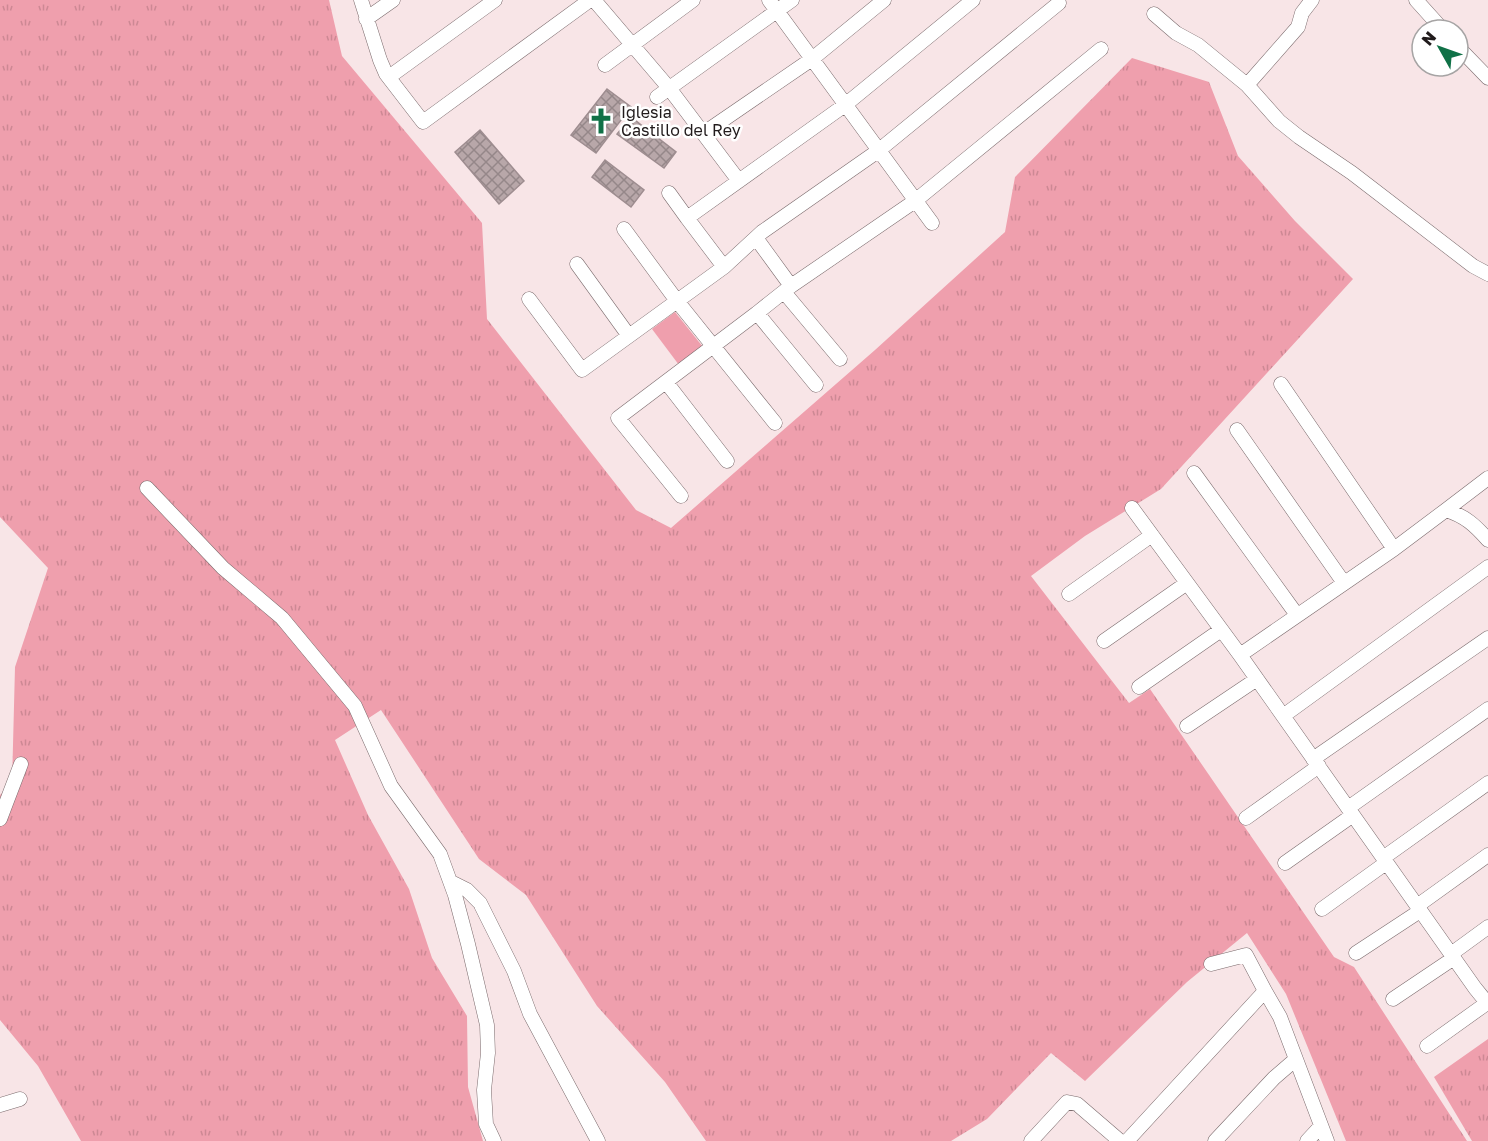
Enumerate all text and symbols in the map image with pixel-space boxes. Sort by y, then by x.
north arrow [1410,18,1470,78]
text: N [1417,27,1440,49]
place label: Iglesia Castillo del Rey [621,102,741,140]
church icon: Iglesia Castillo del Rey [586,106,616,136]

